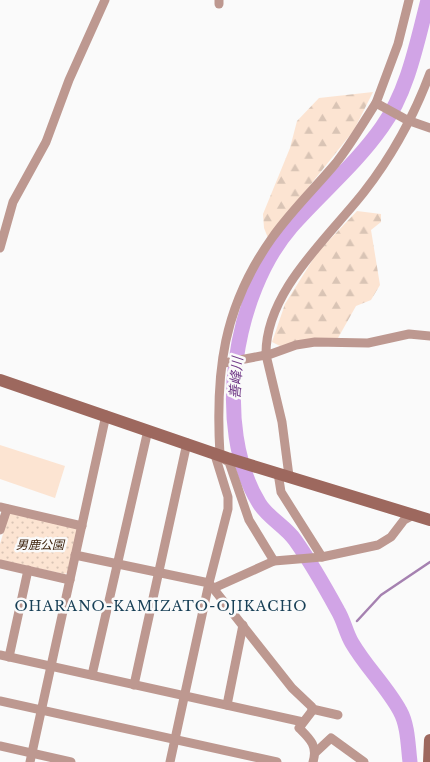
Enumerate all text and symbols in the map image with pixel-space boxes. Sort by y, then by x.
water label: 善峰川 [226,354,247,400]
park label: 男鹿公園 [16,537,66,552]
district label: OHARANO-KAMIZATO-OJIKACHO [15,597,307,615]

